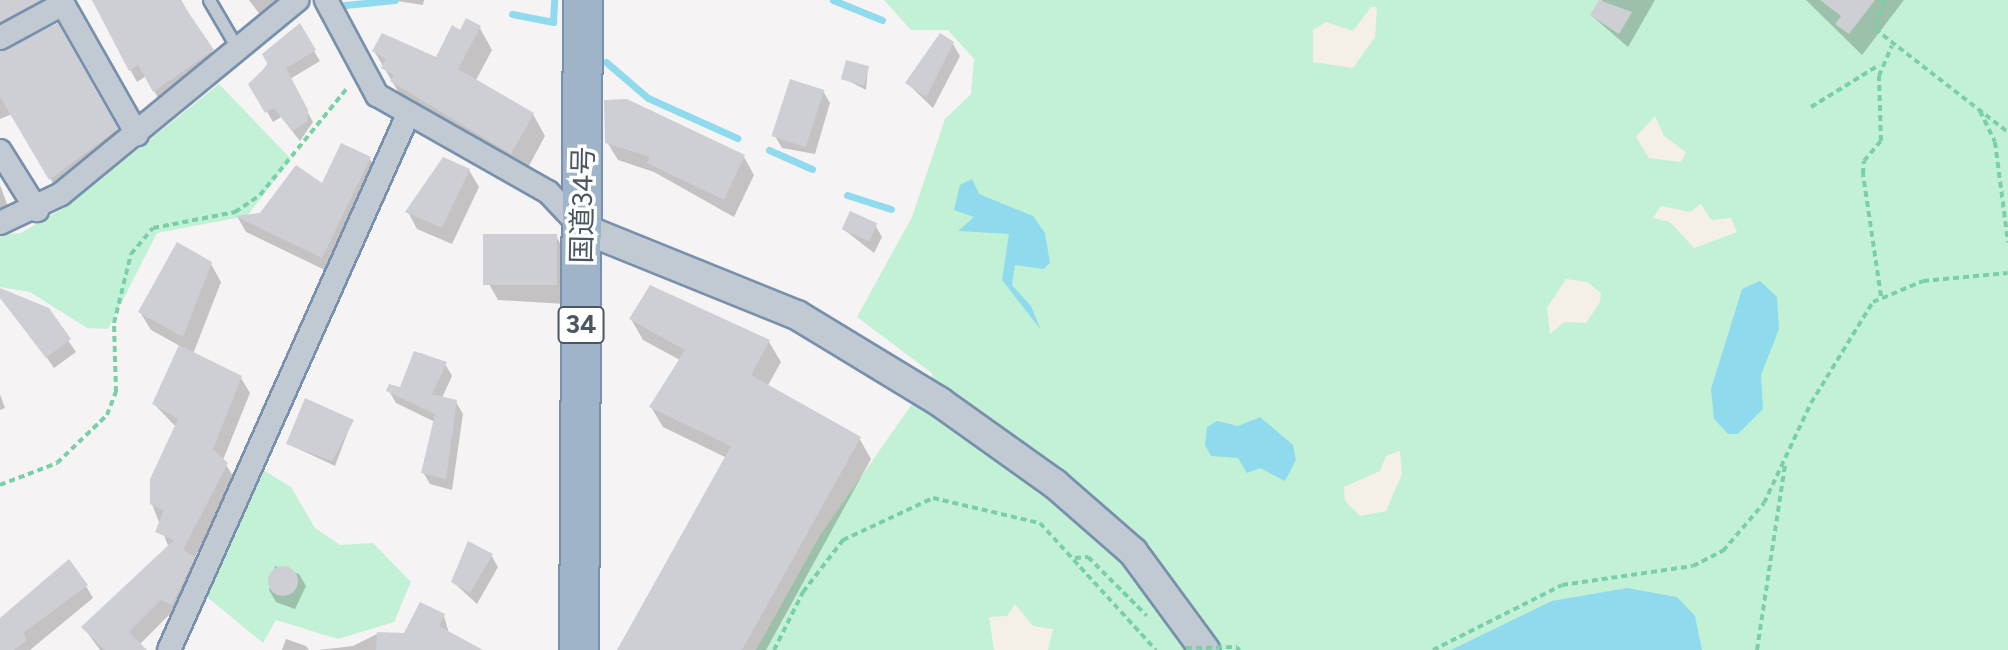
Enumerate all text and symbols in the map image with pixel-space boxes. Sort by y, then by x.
street label: 国道34号 [564,146,600,264]
road number: 34 [557,303,605,347]

